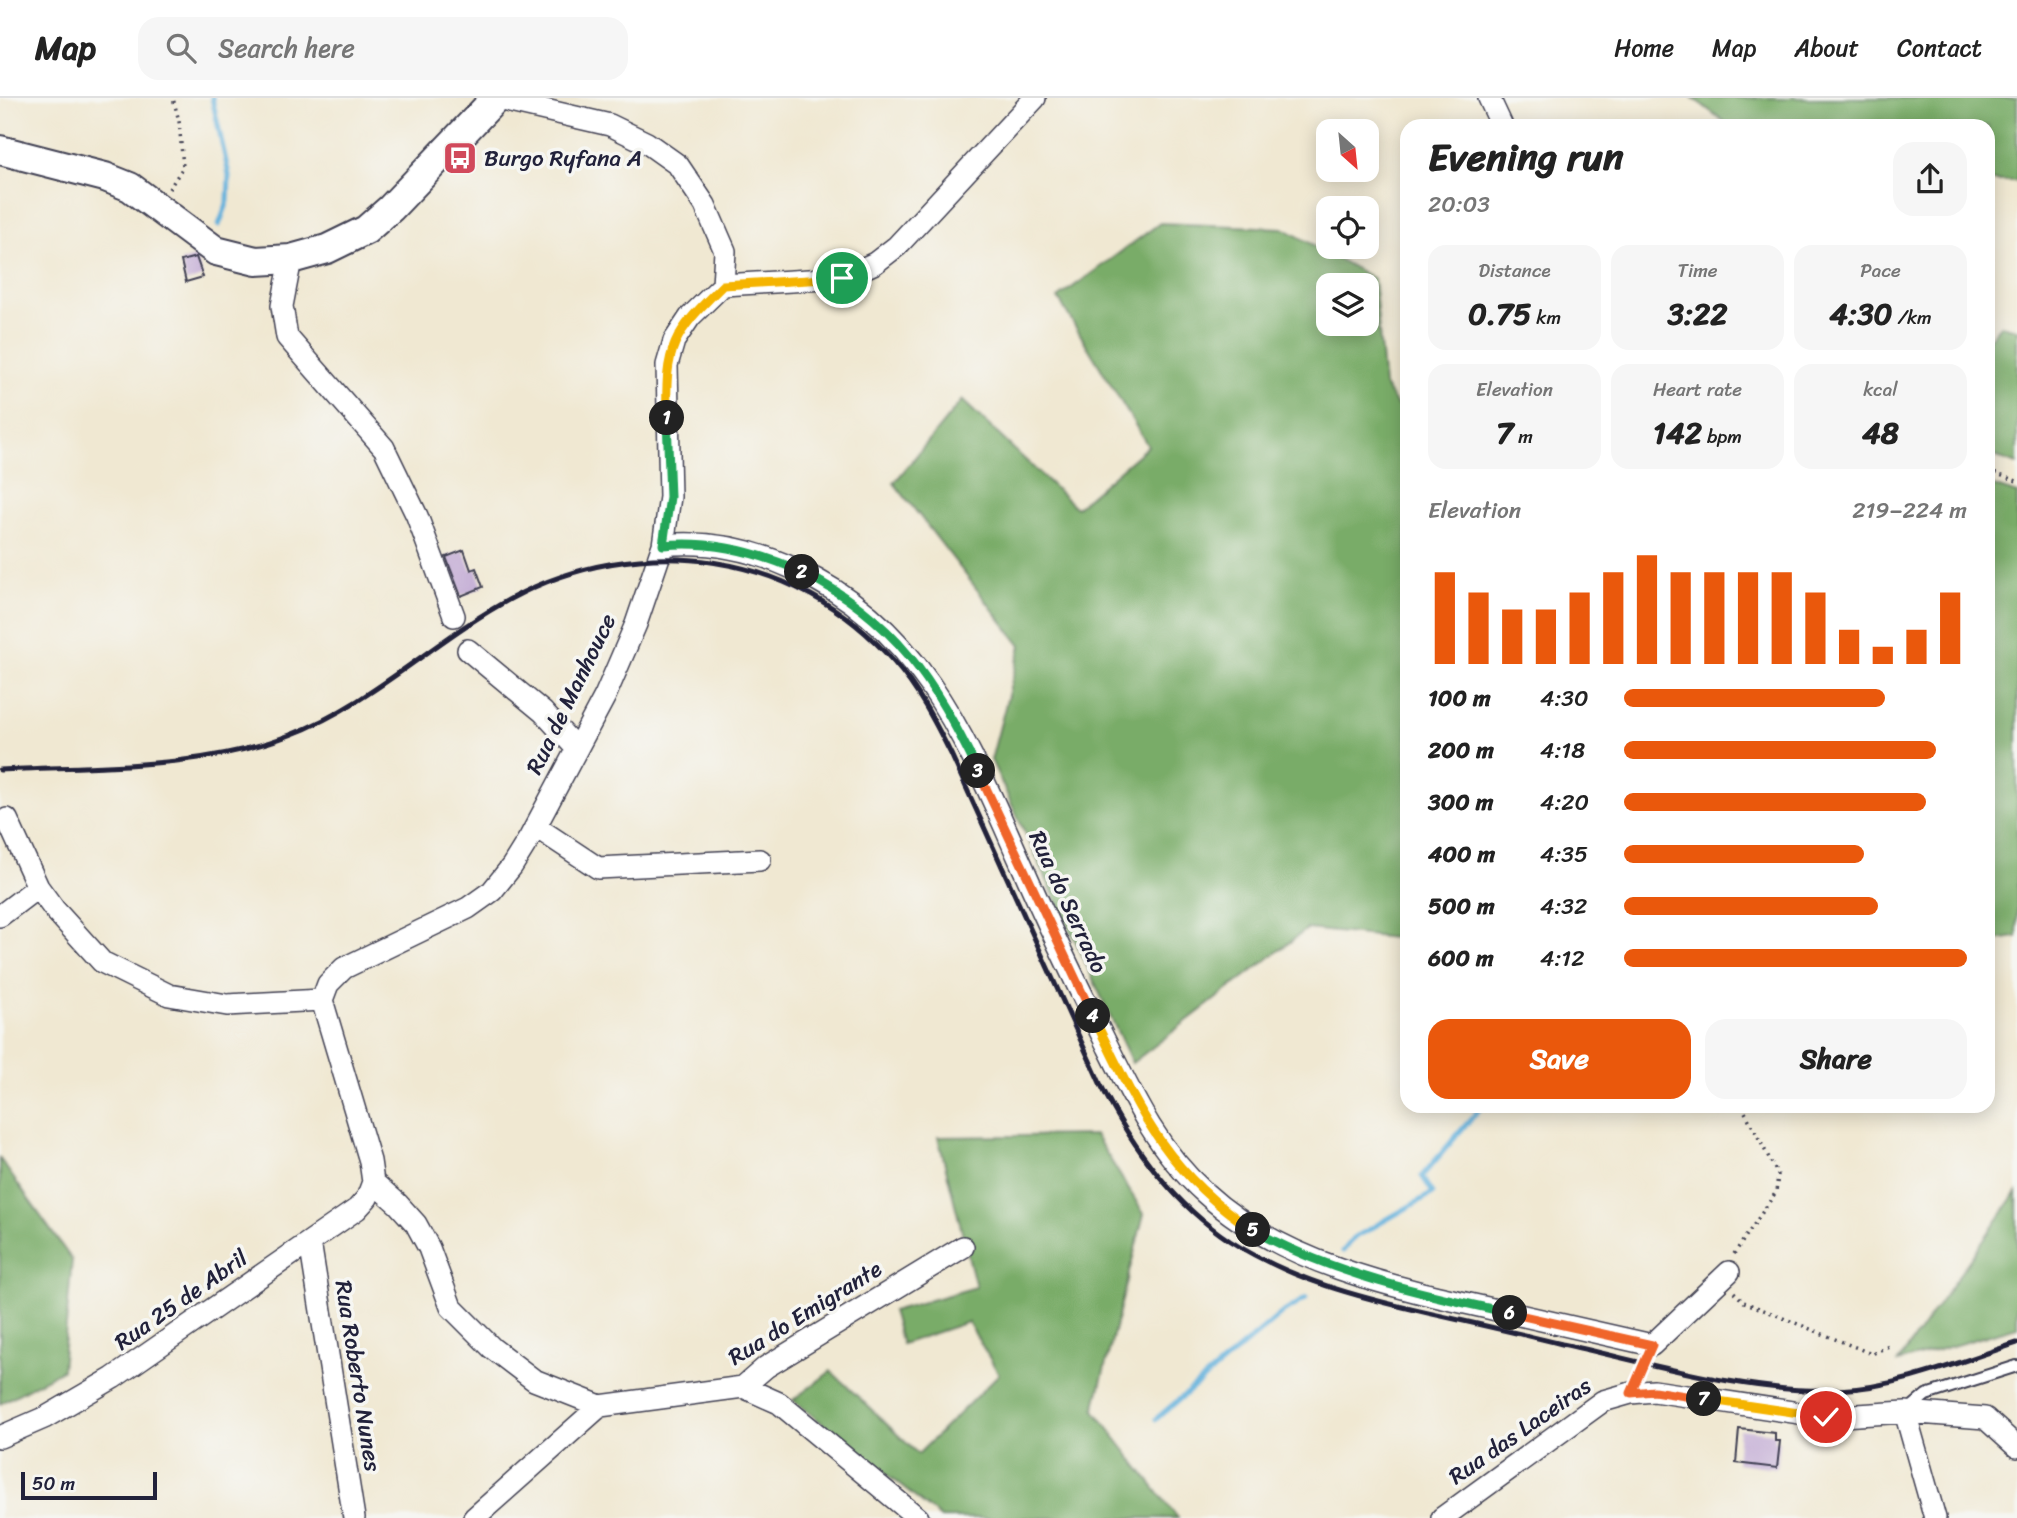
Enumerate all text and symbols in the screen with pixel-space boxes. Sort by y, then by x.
search box [138,17,628,80]
text: Map [35,19,96,77]
text: Search here [218,25,355,71]
text: Home [1614,27,1674,69]
text: Map [1712,27,1756,69]
text: About [1794,27,1859,69]
text: Contact [1897,27,1982,69]
icon: search [162,29,200,67]
north arrow [1316,119,1379,182]
map controls [1316,119,1379,336]
text: Evening run [1428,124,1624,191]
place label: Burgo Ryfana A [484,138,642,179]
bus stop icon: Burgo Ryfana A [441,139,479,177]
button: share [1893,142,1967,216]
text: 20:03 [1428,184,1490,225]
button: locate [1316,196,1379,259]
pin [812,248,872,308]
text: Distance [1478,254,1551,287]
text: Time [1677,254,1718,287]
text: Pace [1860,254,1901,287]
icon: arrive [823,259,861,297]
button: layers [1316,273,1379,336]
text: 0.75 [1468,287,1531,341]
text: 3:22 [1667,287,1728,341]
text: 4:30 [1829,287,1893,341]
text: km [1531,301,1561,334]
text: /km [1893,301,1932,334]
text: Elevation [1476,373,1553,406]
text: Heart rate [1653,373,1742,406]
text: kcal [1863,373,1898,406]
pin: 1 [650,400,684,436]
text: 1 [662,401,671,434]
text: 7 [1496,406,1513,460]
text: 142 [1653,406,1702,460]
text: 48 [1862,406,1899,460]
text: m [1513,420,1533,453]
text: bpm [1702,420,1742,453]
text: Elevation [1428,490,1521,531]
text: 219–224 m [1852,490,1967,531]
pin: 2 [784,554,820,589]
text: 2 [796,555,807,588]
street label: Rua de Manhouce [514,606,628,782]
text: 100 m [1428,678,1491,719]
text: 4:30 [1540,678,1588,719]
text: 200 m [1428,730,1494,771]
text: 4:18 [1540,730,1585,771]
pin: 3 [960,754,996,788]
text: 3 [972,754,983,787]
text: 300 m [1428,782,1493,823]
text: 4:20 [1540,782,1589,823]
street label: Rua do Serrado [1017,824,1119,980]
text: 400 m [1428,834,1495,875]
text: 4:35 [1540,834,1588,875]
text: 500 m [1428,886,1495,927]
text: 4:32 [1540,886,1587,927]
text: 600 m [1428,938,1494,979]
text: 4:12 [1540,938,1584,979]
pin: 4 [1076,998,1110,1034]
text: 4 [1087,999,1098,1032]
button: Save [1428,1019,1691,1099]
button: Share [1705,1019,1967,1099]
pin: 5 [1236,1212,1270,1248]
text: 5 [1247,1213,1258,1246]
street label: Rua 25 de Abril [105,1238,257,1362]
street label: Rua do Emigrante [720,1249,890,1377]
street label: Rua Roberto Nunes [323,1277,393,1475]
pin: 6 [1492,1296,1528,1330]
text: 6 [1504,1296,1515,1329]
street label: Rua das Laceiras [1440,1366,1601,1496]
pin: 7 [1686,1382,1722,1416]
text: 7 [1698,1382,1709,1415]
pin [1796,1387,1856,1447]
icon: check [1807,1398,1845,1436]
text: 50 m [32,1467,75,1500]
scale bar [21,1469,158,1501]

